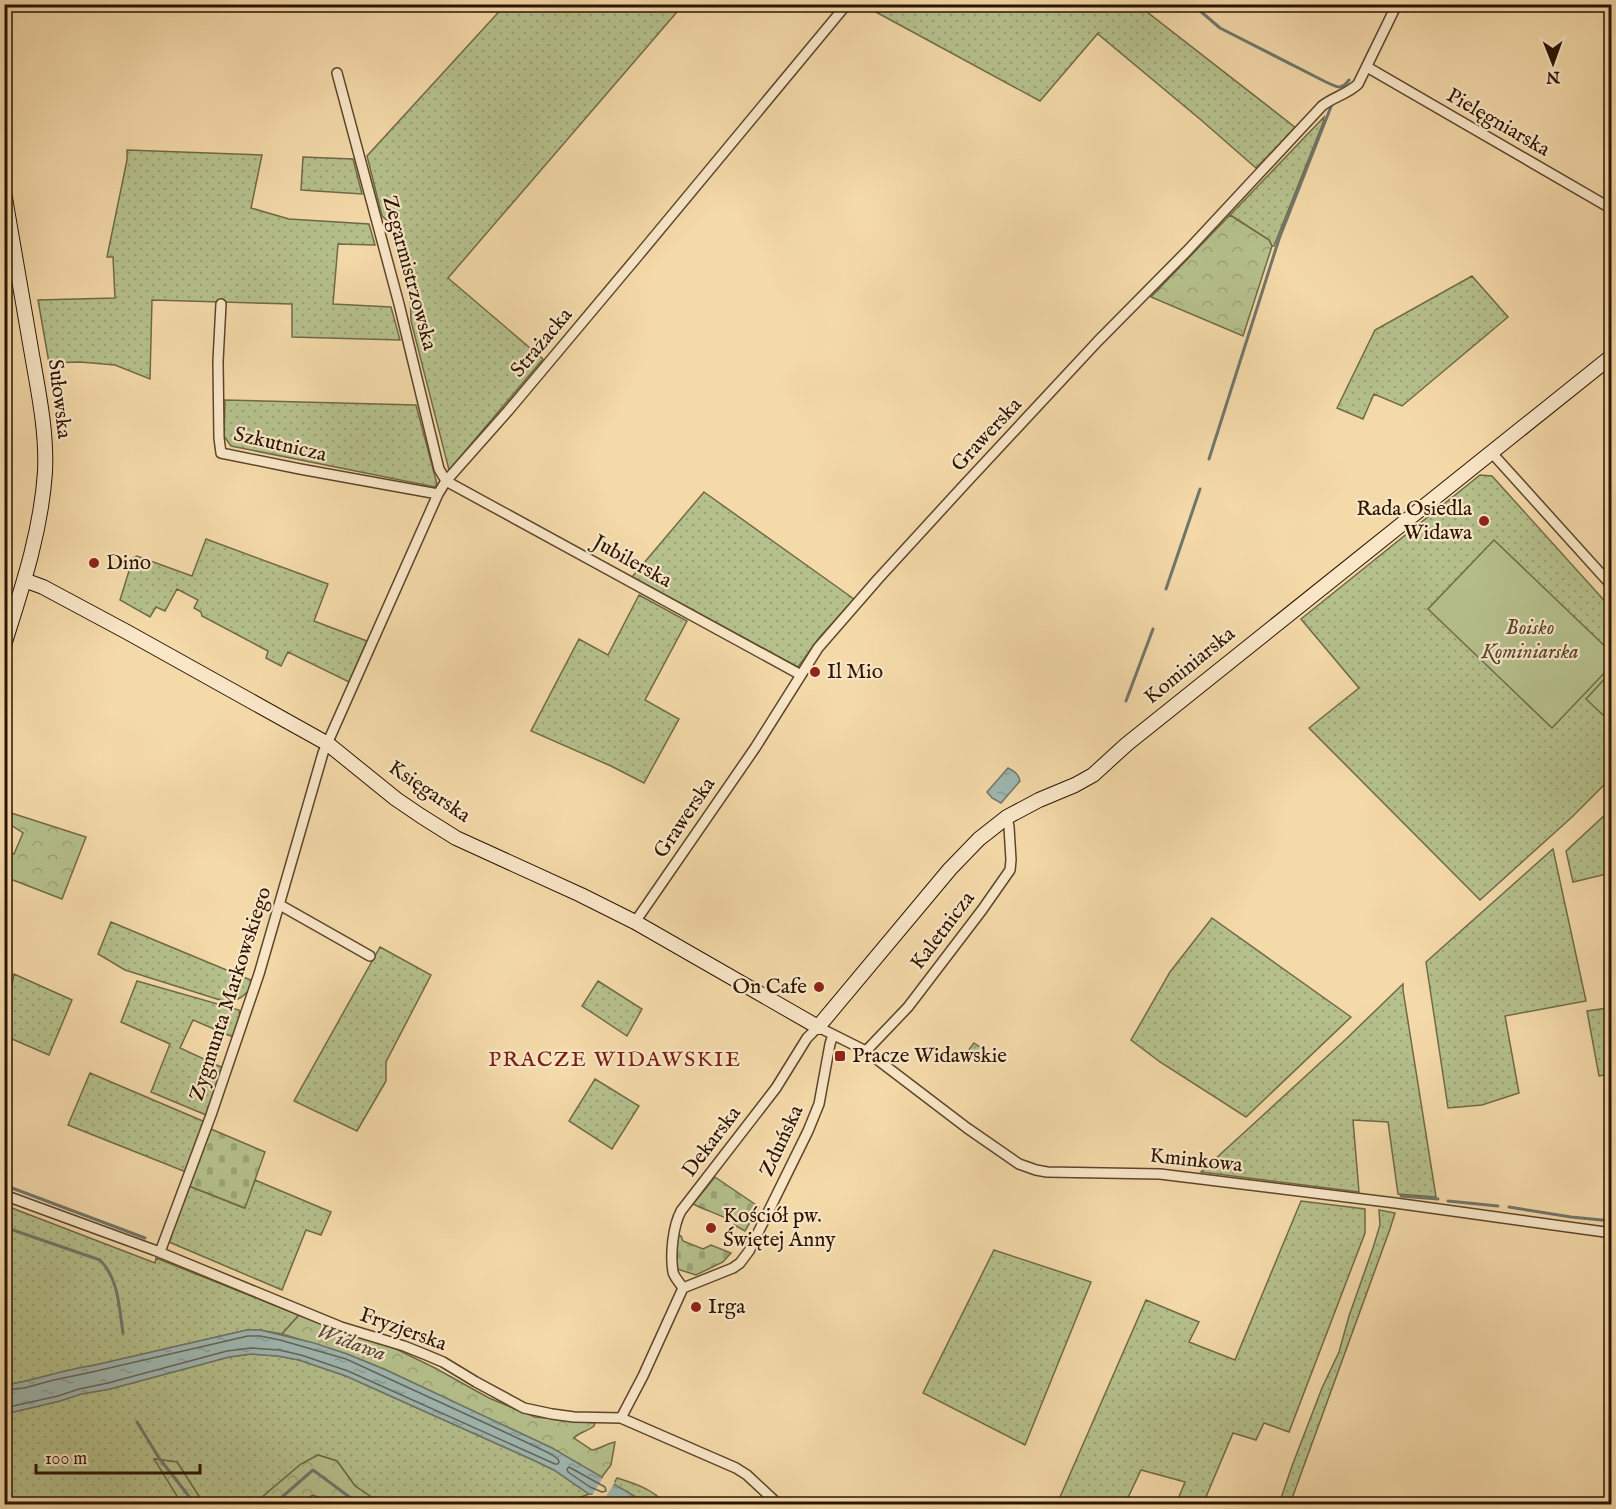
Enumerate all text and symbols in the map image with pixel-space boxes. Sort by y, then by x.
north arrow [1523,33,1583,93]
text: N [1546,66,1561,86]
street label: Pielęgniarska [1441,82,1555,164]
street label: Zegarmistrzowska [375,193,443,354]
street label: Strażacka [505,302,580,383]
street label: Sułowska [41,358,77,441]
street label: Grawerska [946,391,1029,478]
street label: Szkutnicza [231,421,330,469]
place label: Rada Osiedla Widawa [1356,496,1473,547]
marker: Rada Osiedla Widawa [1477,514,1491,528]
street label: Jubilerska [586,528,677,595]
place label: Dino [106,550,151,577]
marker: Dino [87,556,101,570]
park label: Boisko Kominiarska [1480,615,1579,666]
street label: Kominiarska [1139,620,1242,711]
place label: Il Mio [827,659,883,686]
marker: Il Mio [808,665,822,679]
street label: Księgarska [383,755,476,830]
street label: Grawerska [648,772,722,864]
street label: Zygmunta Markowskiego [184,884,278,1104]
street label: Kaletnicza [905,886,982,976]
place label: On Cafe [733,974,807,1001]
marker: On Cafe [812,980,826,994]
place label: Pracze Widawskie [852,1043,1007,1070]
district label: PRACZE WIDAWSKIE [488,1046,742,1074]
marker: Pracze Widawskie [833,1049,847,1063]
street label: Dekarska [676,1100,748,1183]
street label: Zduńska [754,1100,811,1181]
street label: Kminkowa [1148,1143,1245,1179]
place label: Kościół pw. Świętej Anny [723,1203,836,1254]
marker: Kościół pw. Świętej Anny [704,1221,718,1235]
place label: Irga [708,1294,746,1321]
marker: Irga [689,1300,703,1314]
street label: Fryzjerska [356,1302,451,1359]
water label: Widawa [313,1318,390,1368]
scale bar [36,1437,200,1475]
text: 100 m [45,1448,87,1471]

